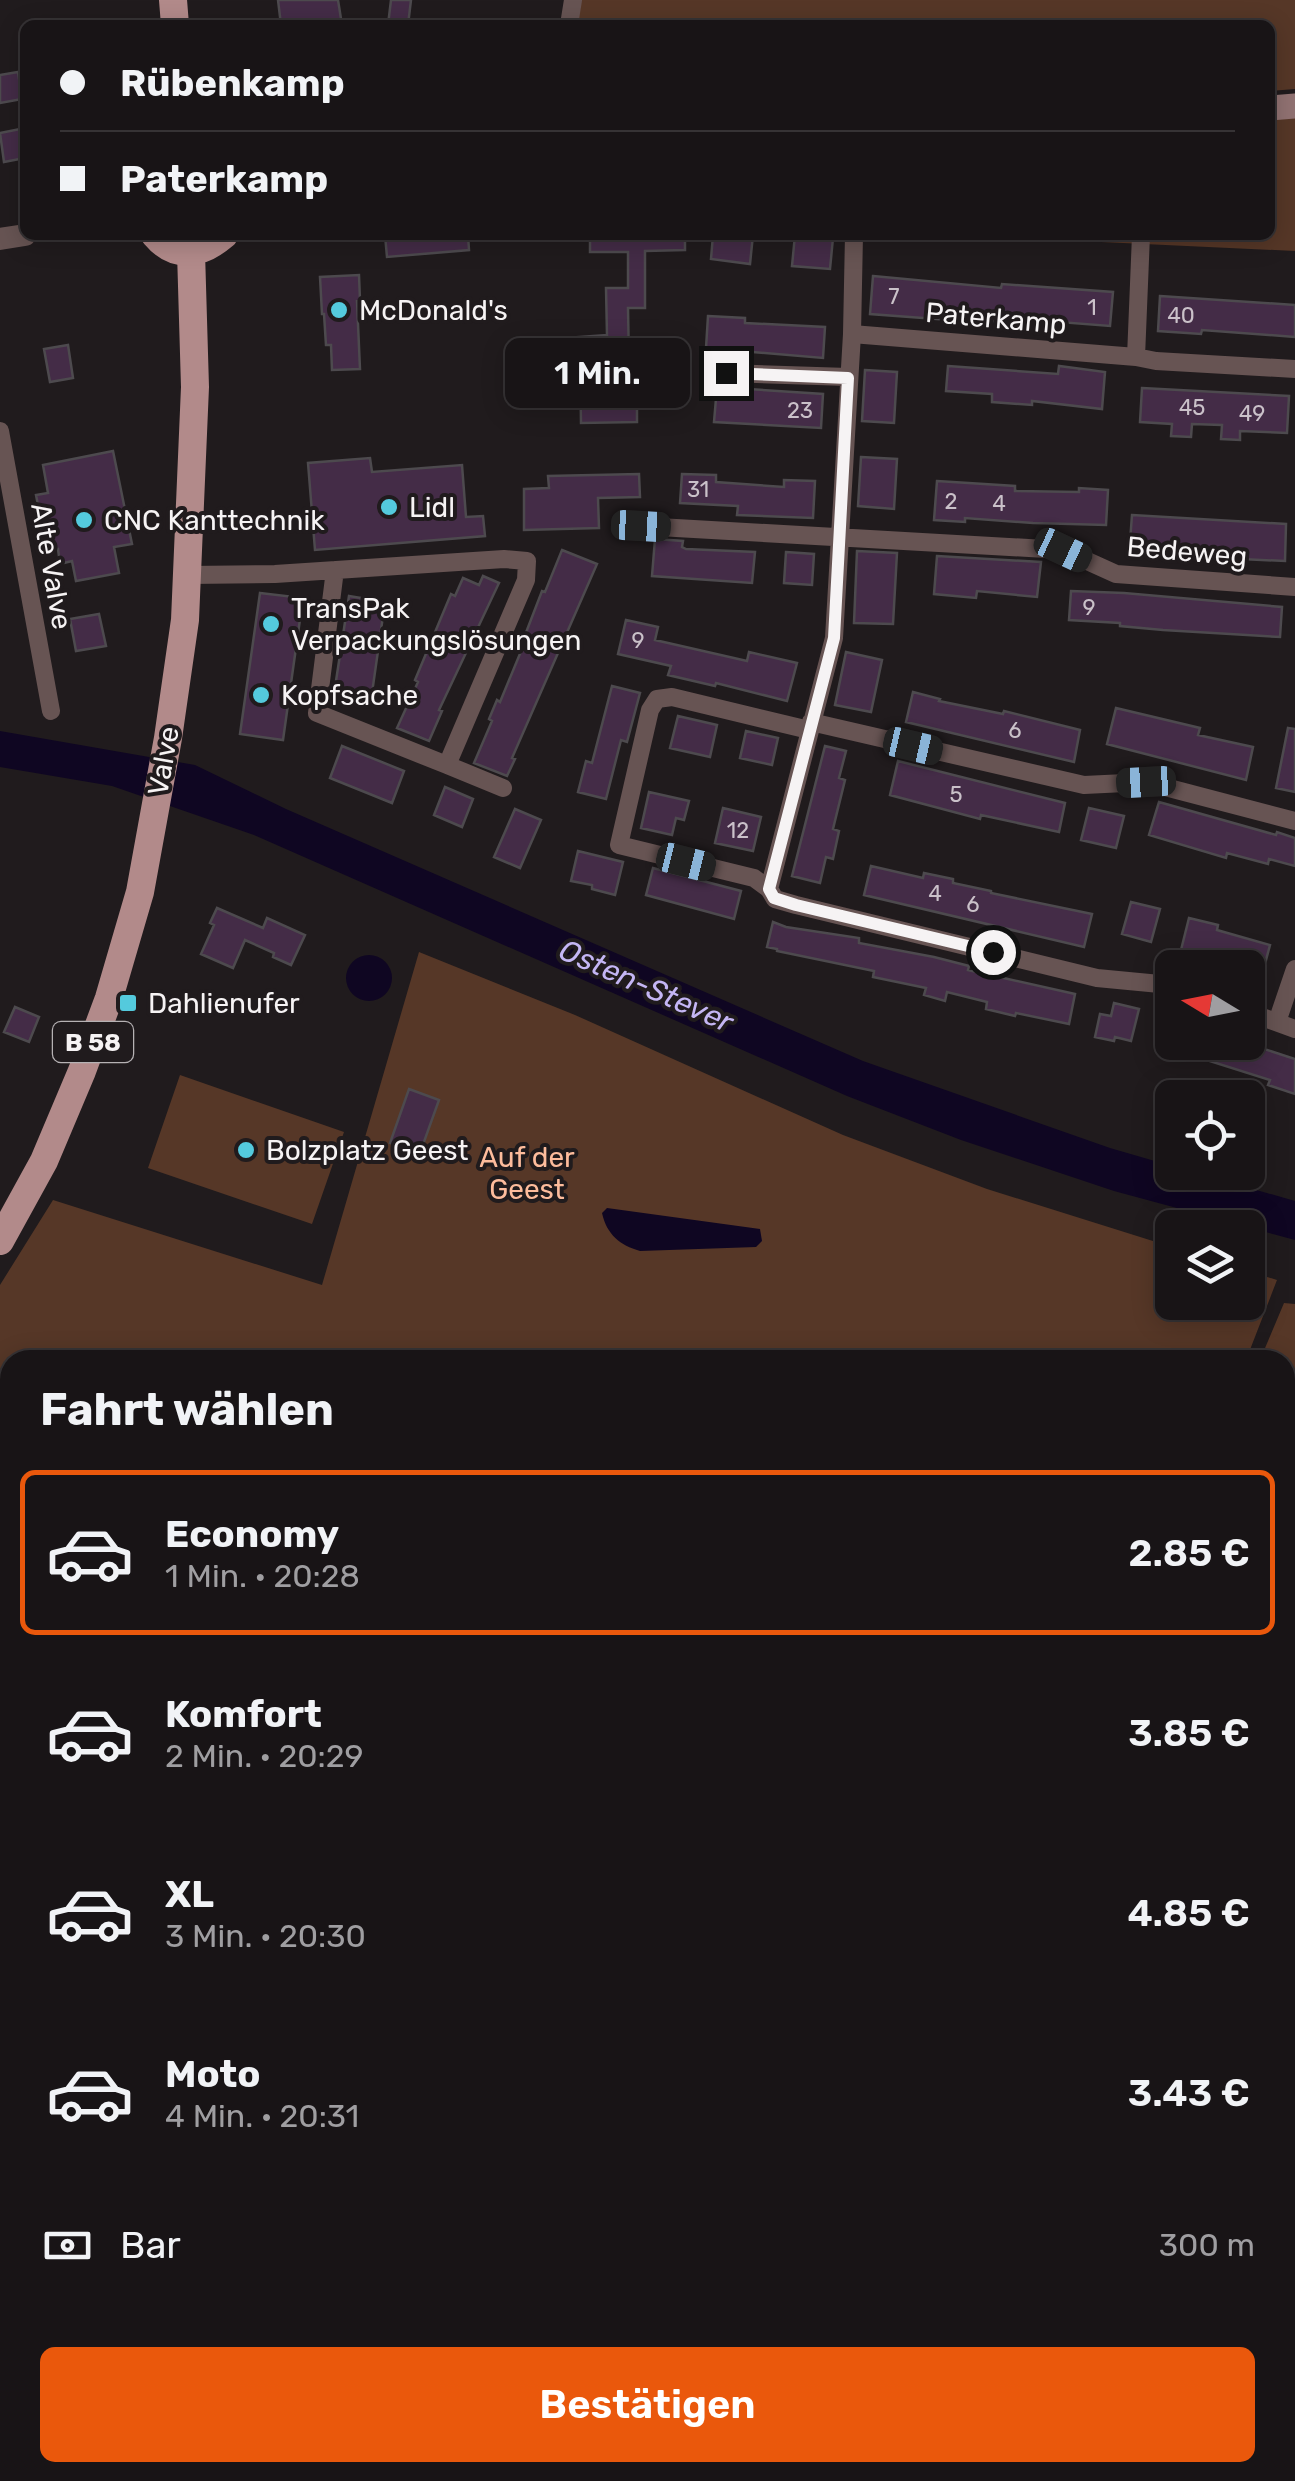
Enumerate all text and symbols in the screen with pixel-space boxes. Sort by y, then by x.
text: Rübenkamp [120,60,345,106]
text: Paterkamp [120,156,328,202]
house number: 7 [888,283,900,310]
place label: McDonald's [359,294,508,327]
house number: 1 [1087,294,1097,321]
street label: Paterkamp [924,296,1068,341]
marker: McDonald's [328,299,350,321]
house number: 40 [1167,302,1195,329]
callout: 1 Min. [506,338,691,408]
route end [704,351,749,396]
text: 1 Min. [554,354,641,392]
house number: 45 [1179,394,1205,421]
house number: 23 [787,397,813,424]
house number: 49 [1239,400,1265,427]
house number: 31 [687,476,709,503]
house number: 2 [945,488,957,515]
house number: 4 [992,490,1006,517]
place label: Lidl [409,491,455,524]
marker: Lidl [378,496,400,518]
street label: Alte Valve [24,500,79,632]
place label: CNC Kanttechnik [104,504,325,537]
marker: CNC Kanttechnik [73,509,95,531]
car [610,509,672,543]
car [1029,524,1097,576]
street label: Bedeweg [1125,530,1249,573]
place label: TransPak Verpackungslösungen [291,592,581,657]
house number: 9 [1082,594,1096,621]
marker: TransPak Verpackungslösungen [260,613,282,635]
house number: 9 [631,627,645,654]
place label: Kopfsache [281,679,418,712]
marker: Kopfsache [250,684,272,706]
house number: 6 [1008,717,1022,744]
street label: Valve [141,724,186,798]
car [880,725,946,767]
car [1115,765,1177,799]
house number: 5 [949,781,963,808]
house number: 12 [727,817,749,844]
car [653,840,719,884]
house number: 4 [928,880,942,907]
house number: 6 [966,891,980,918]
route start [971,930,1016,975]
water label: Osten-Stever [553,932,740,1041]
north arrow [1155,950,1265,1060]
map controls [1155,950,1265,1320]
place label: Dahlienufer [148,987,300,1020]
marker: Dahlienufer [117,992,139,1014]
road number: B 58 [53,1022,133,1062]
button: locate [1155,1080,1265,1190]
place label: Bolzplatz Geest [266,1134,468,1167]
marker: Bolzplatz Geest [235,1139,257,1161]
park label: Auf der Geest [479,1141,575,1206]
button: layers [1155,1210,1265,1320]
text: Fahrt wählen [40,1383,334,1436]
icon: car [45,1508,135,1598]
text: Economy [165,1511,339,1557]
text: 2.85 € [1129,1530,1250,1576]
text: 1 Min. · 20:28 [165,1557,360,1595]
icon: car [45,1688,135,1778]
text: Komfort [165,1691,322,1737]
text: 3.85 € [1128,1710,1250,1756]
text: 2 Min. · 20:29 [165,1737,364,1775]
icon: car [45,1868,135,1958]
text: XL [165,1871,214,1917]
text: 4.85 € [1128,1890,1250,1936]
text: 3 Min. · 20:30 [165,1917,366,1955]
icon: car [45,2048,135,2138]
text: Moto [165,2051,261,2097]
text: 3.43 € [1128,2070,1250,2116]
text: 4 Min. · 20:31 [165,2097,359,2135]
icon: cash [40,2218,95,2273]
text: Bar [120,2222,181,2268]
text: 300 m [1159,2226,1255,2264]
button: Bestätigen [40,2347,1255,2462]

